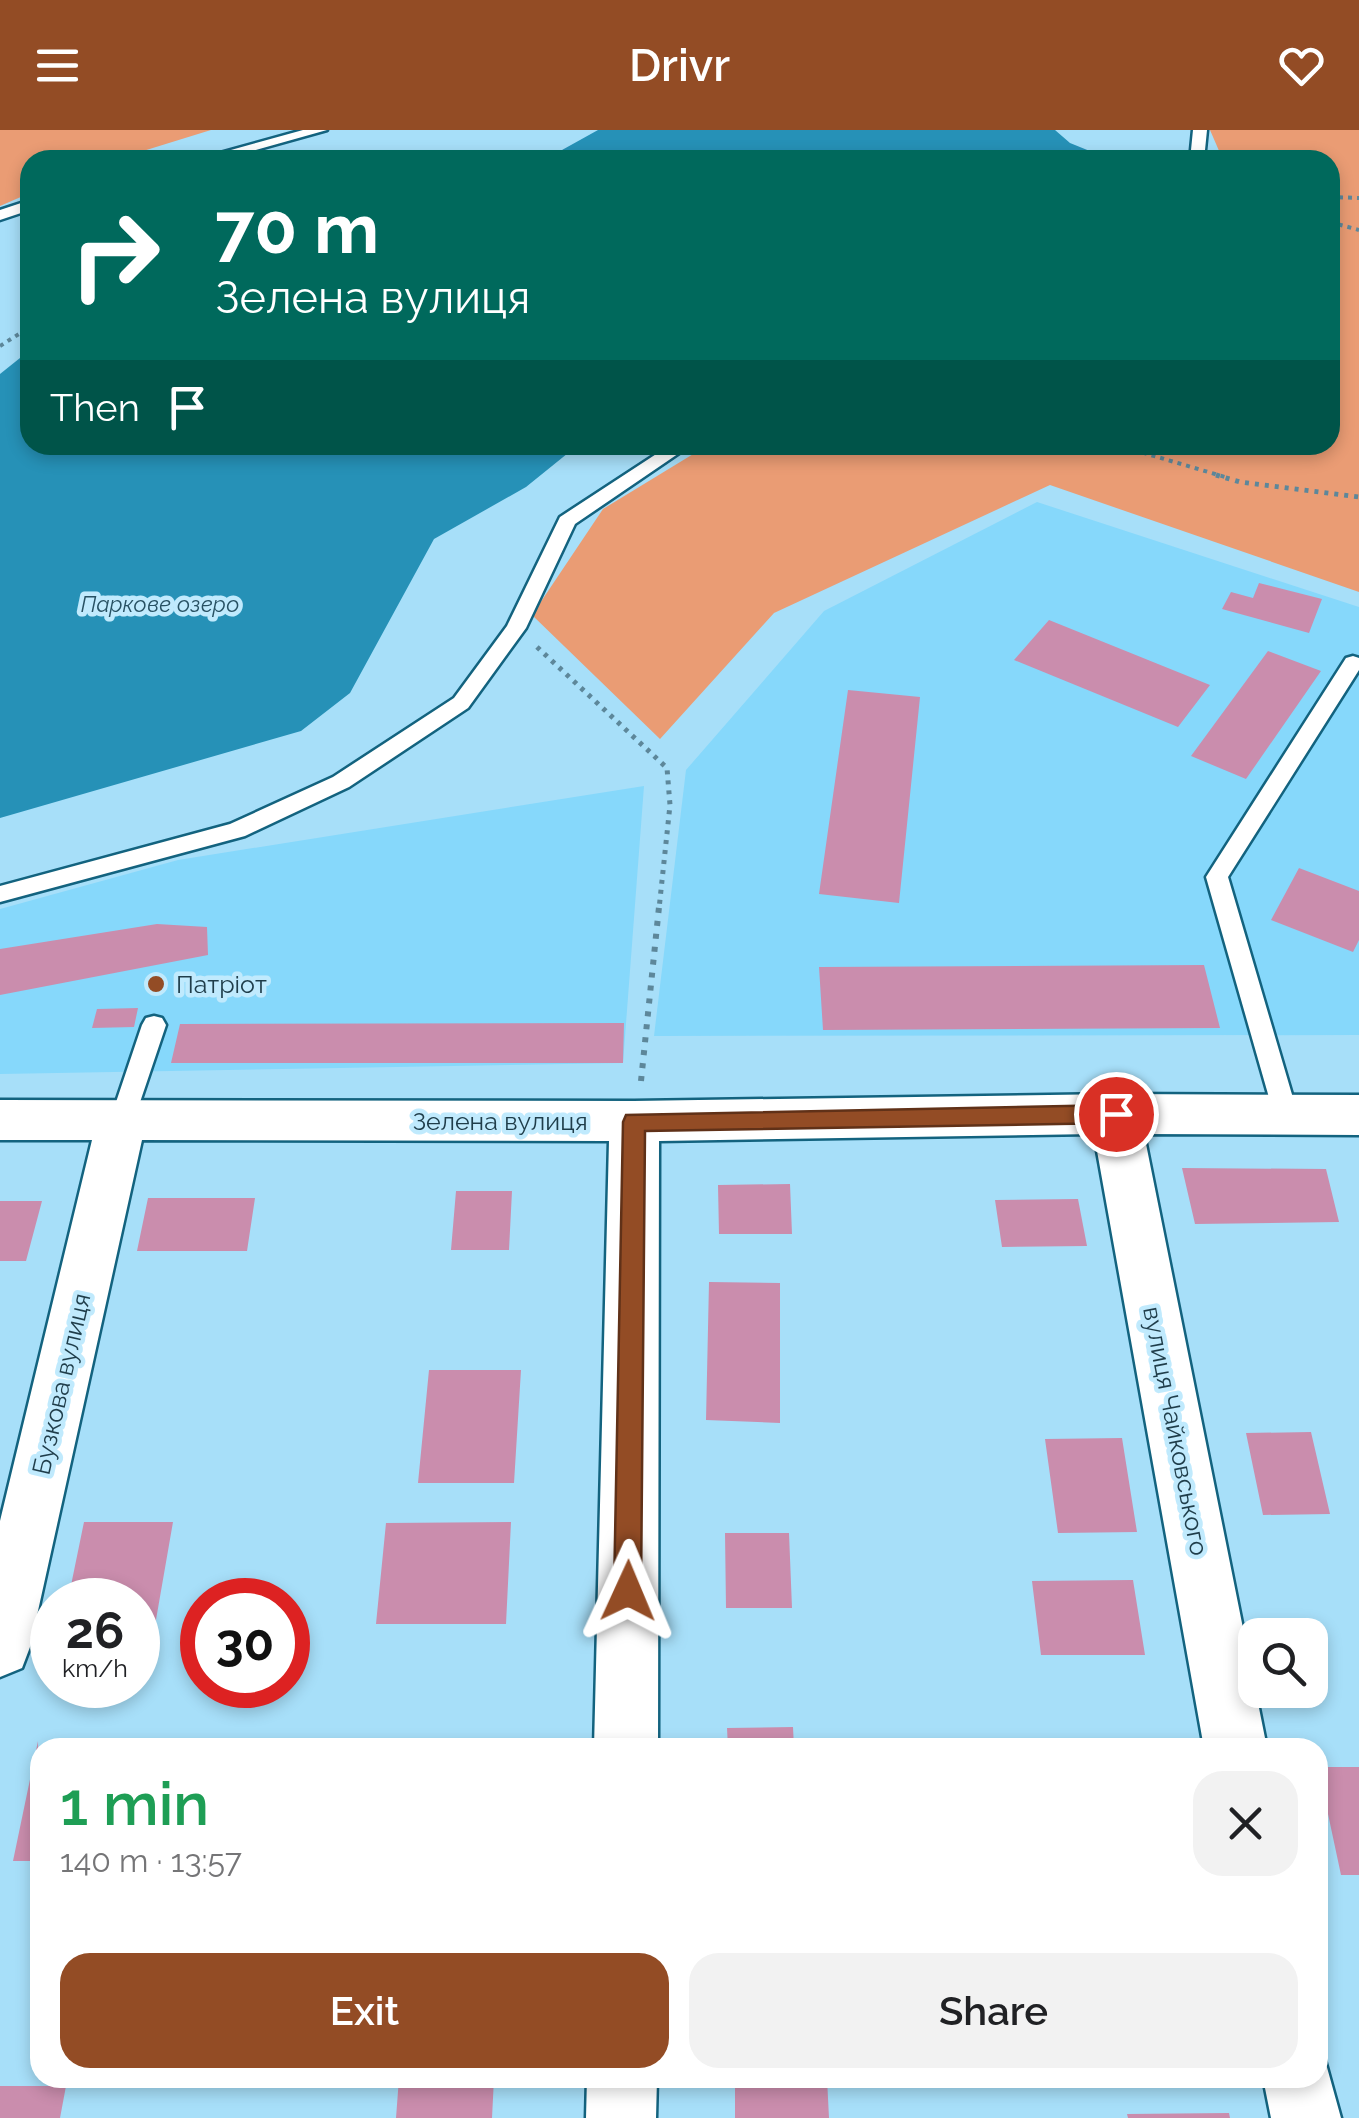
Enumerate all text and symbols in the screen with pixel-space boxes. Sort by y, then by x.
icon: menu [30,38,85,93]
icon: heart [1274,38,1329,93]
text: Drivr [629,39,730,92]
text: 70 m [215,187,379,269]
icon: right [50,190,180,320]
text: Зелена вулиця [215,271,530,324]
icon: arrive [160,380,215,435]
text: Then [50,385,140,430]
water label: Паркове озеро [81,591,239,617]
place label: Патріот [176,969,267,999]
marker: Патріот [145,973,167,995]
pin [1074,1072,1159,1157]
icon: arrive [1089,1087,1144,1142]
street label: Зелена вулиця [412,1106,588,1136]
street label: Бузкова вулиця [26,1290,96,1478]
street label: вулиця Чайковського [1137,1304,1215,1558]
position arrow [576,1539,680,1643]
speed limit sign: 30 [180,1578,310,1708]
text: 26 [66,1601,124,1660]
map controls [1238,1618,1328,1708]
button: search [1238,1618,1328,1708]
text: km/h [62,1653,128,1683]
text: 1 min [60,1769,209,1839]
button: close [1193,1771,1298,1876]
text: 140 m · 13:57 [60,1842,242,1879]
button: Exit [60,1953,669,2068]
button: Share [689,1953,1298,2068]

